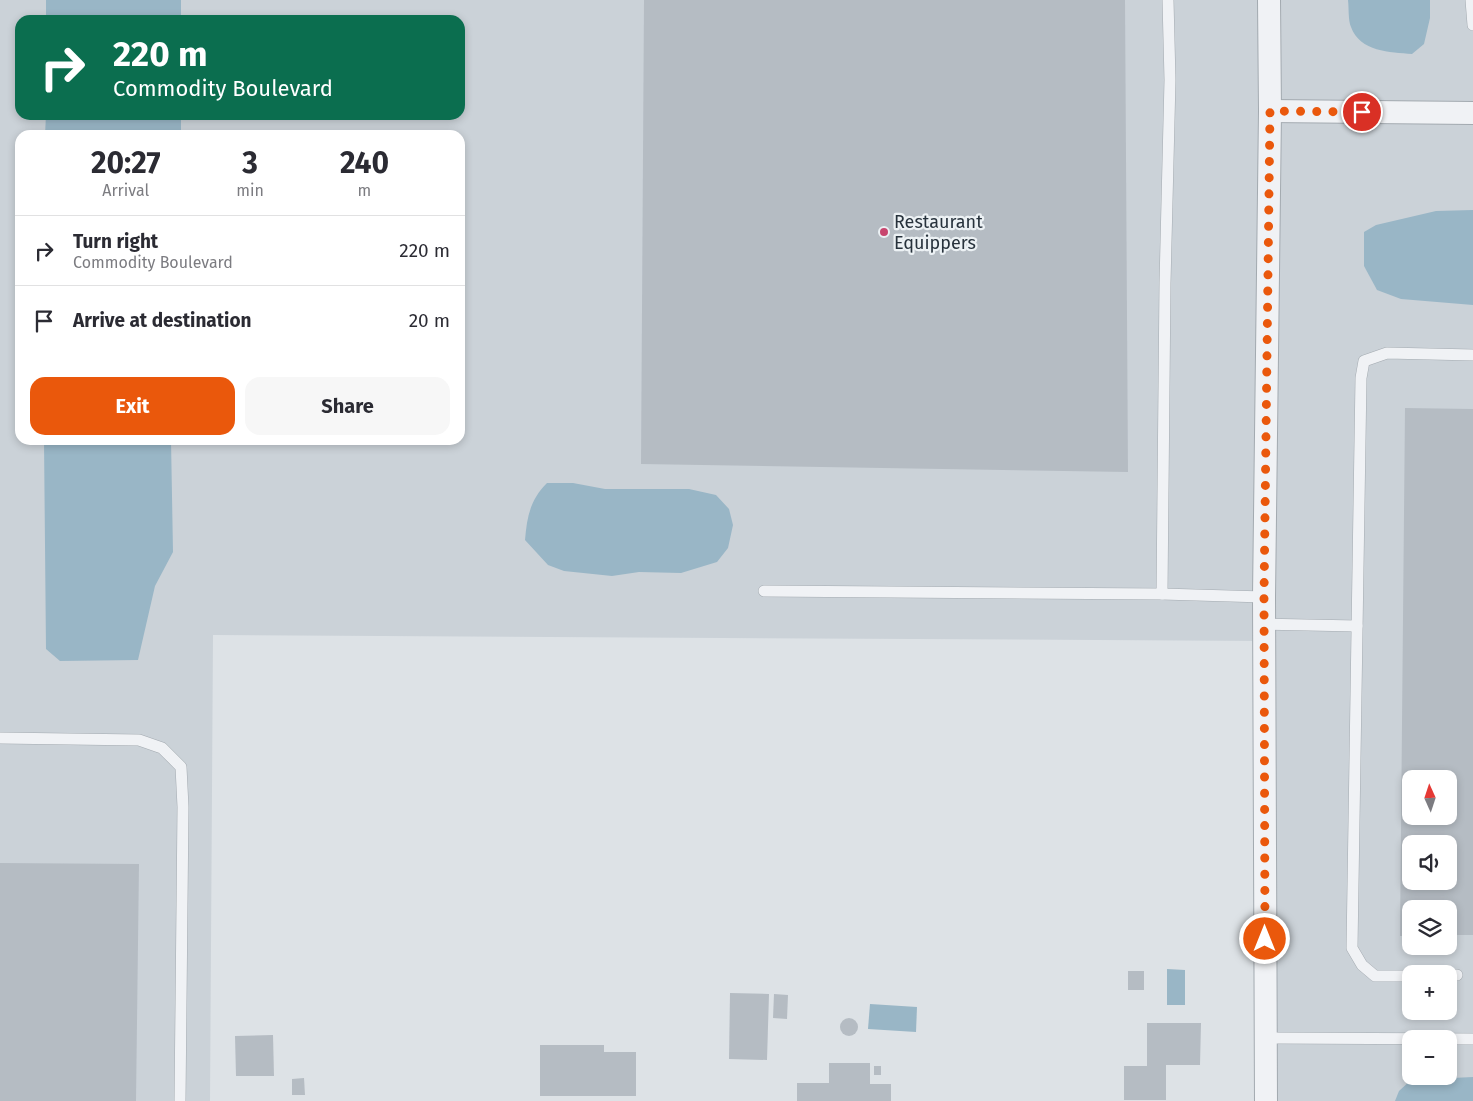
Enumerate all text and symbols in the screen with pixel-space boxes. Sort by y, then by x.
text: 220 m [113,33,208,75]
icon: right [30,35,95,100]
text: Commodity Boulevard [113,75,333,102]
pin [1341,91,1383,133]
icon: arrive [1348,98,1376,126]
text: 20:27 [91,145,160,181]
text: 3 [242,145,258,181]
text: 240 [340,145,389,181]
text: Arrival [102,181,149,200]
text: min [236,181,264,200]
text: m [358,181,371,200]
place label: Restaurant Equippers [894,211,983,254]
marker: Restaurant Equippers [878,226,890,238]
text: Turn right [73,230,158,253]
icon: right [30,237,58,265]
text: 220 m [399,239,450,262]
text: Commodity Boulevard [73,253,233,272]
icon: arrive [30,307,58,335]
text: Arrive at destination [73,309,252,332]
text: 20 m [409,309,450,332]
button: Exit [30,377,235,435]
button: Share [245,377,450,435]
north arrow [1402,770,1458,825]
map controls [1402,770,1457,1085]
button: sound [1402,835,1457,890]
button: layers [1402,900,1457,955]
position arrow [1238,912,1290,964]
button: + [1402,965,1457,1020]
button: − [1402,1030,1457,1085]

